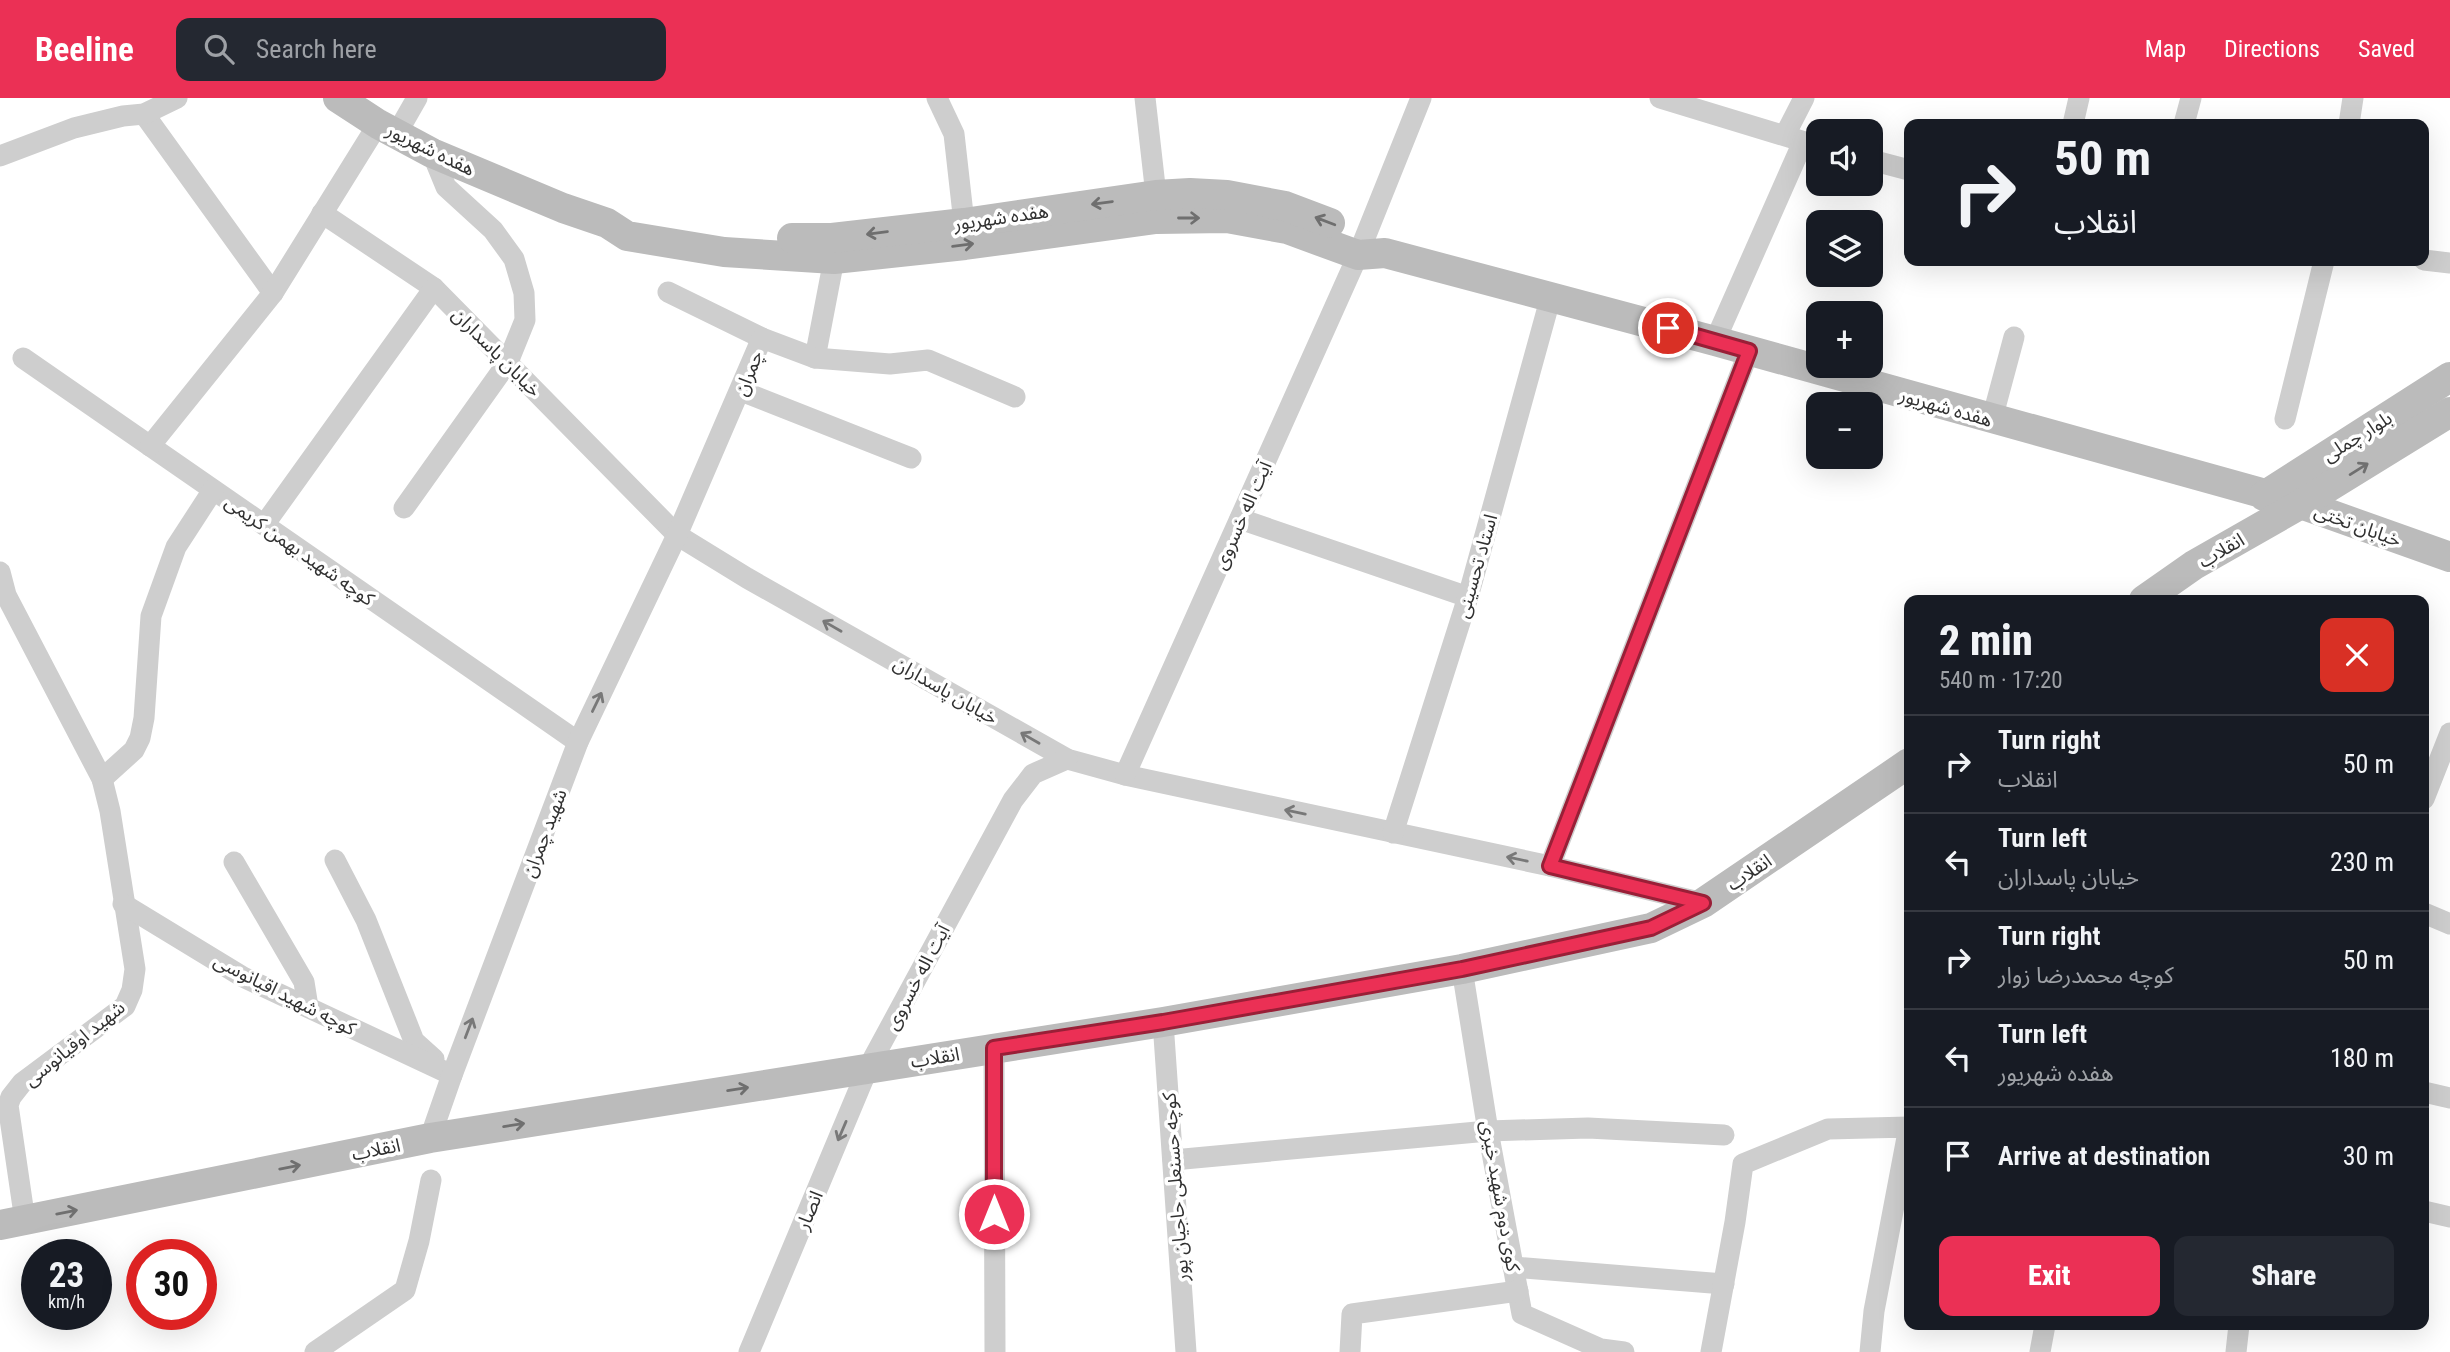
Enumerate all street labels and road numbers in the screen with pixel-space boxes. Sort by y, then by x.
street label: هفده شهریور [382,118,479,181]
street label: هفده شهریور [951,199,1050,236]
street label: خیابان پاسداران [446,303,546,403]
street label: چمران [729,347,769,400]
street label: هفده شهریور [1896,383,1995,432]
street label: بلوار چملی [2318,406,2397,468]
street label: آیت اله خسروی [1208,456,1277,573]
street label: کوچه شهید بهمن کریمی [220,490,380,612]
street label: خیابان تختی [2311,499,2404,552]
street label: استاد تحسینی [1451,512,1502,621]
street label: انقلاب [2194,528,2248,573]
street label: خیابان پاسداران [889,651,1002,731]
street label: شهید چمران [517,786,573,881]
street label: انقلاب [1722,849,1776,896]
street label: آیت اله خسروی [880,919,956,1034]
street label: کوچه شهید اقیانوسی [209,949,361,1042]
street label: شهید اوقیانوسی [19,996,129,1091]
street label: انقلاب [909,1042,961,1073]
street label: کوچه حسنعلی حاجیان پور [1157,1091,1195,1283]
street label: کوی دوم شهید خیری [1473,1119,1525,1275]
street label: انقلاب [350,1133,402,1165]
street label: انصار [791,1187,828,1234]

